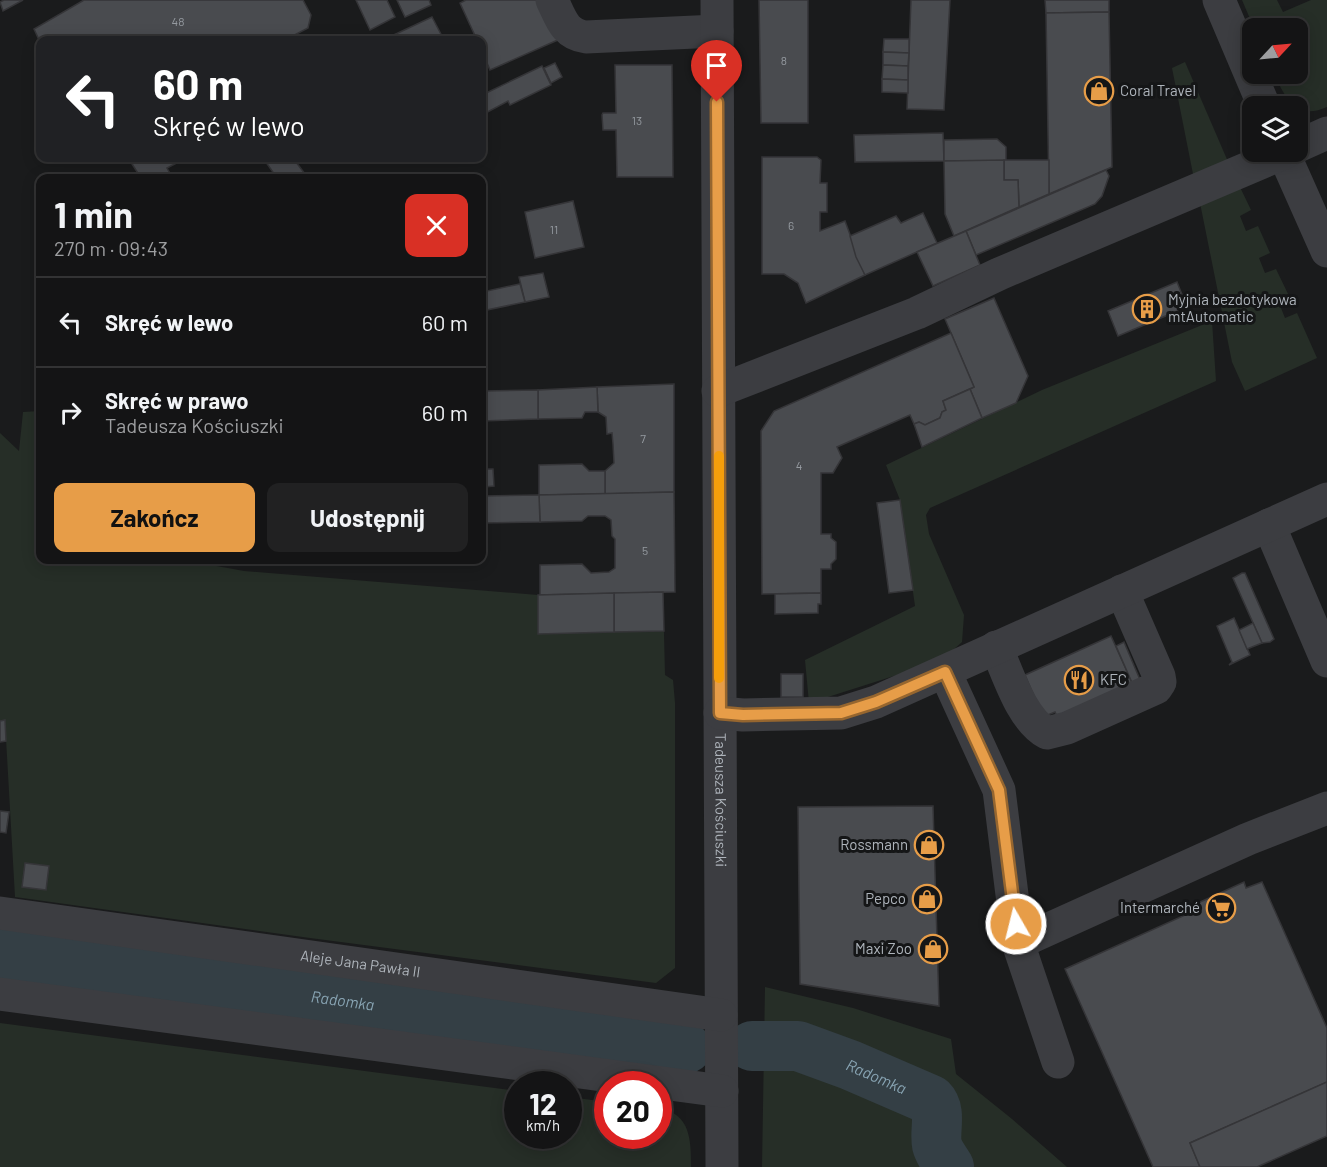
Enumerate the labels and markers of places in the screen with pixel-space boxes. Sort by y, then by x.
pin [691,40,742,102]
shop icon: Coral Travel [1083,75,1115,107]
place label: Coral Travel [1120,81,1196,99]
place label: Myjnia bezdotykowa mtAutomatic [1168,290,1297,325]
building icon: Myjnia bezdotykowa mtAutomatic [1131,293,1163,325]
restaurant icon: KFC [1063,664,1095,696]
place label: KFC [1100,670,1127,688]
shop icon: Rossmann [913,829,945,861]
place label: Rossmann [840,835,908,853]
shop icon: Pepco [911,883,943,915]
place label: Pepco [865,889,906,907]
supermarket icon: Intermarché [1205,892,1237,924]
place label: Intermarché [1120,898,1200,916]
shop icon: Maxi Zoo [917,933,949,965]
place label: Maxi Zoo [855,939,912,957]

